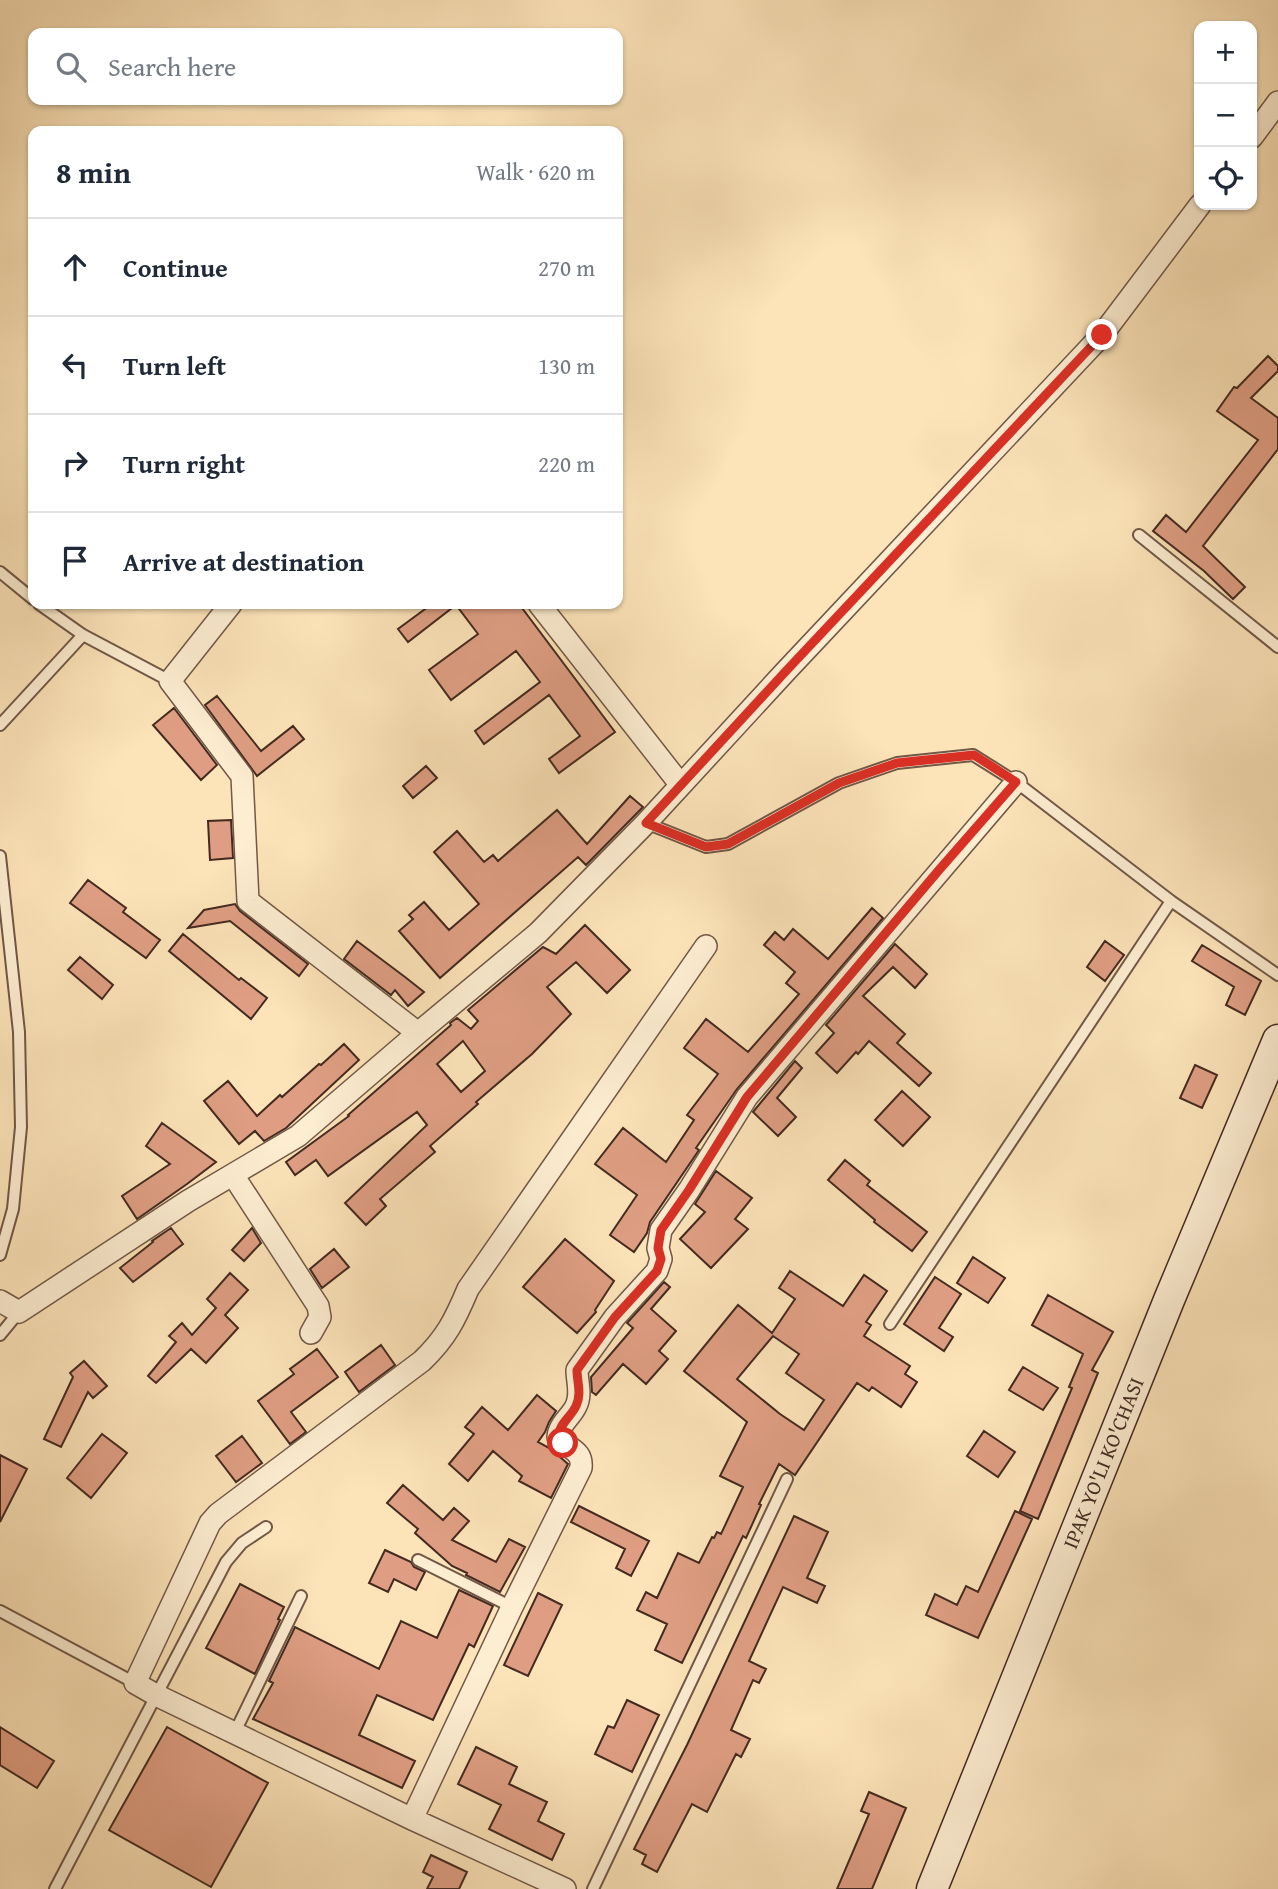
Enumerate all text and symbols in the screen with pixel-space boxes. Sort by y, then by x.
map controls [1194,21,1257,210]
button: + [1194,21,1257,84]
search box [28,28,623,105]
text: Search here [108,47,236,86]
icon: search [52,48,90,86]
button: − [1194,84,1257,147]
button: locate [1194,147,1257,210]
text: 8 min [56,150,131,194]
text: Walk · 620 m [476,155,595,188]
icon: ahead [56,248,94,286]
text: Continue [123,248,228,287]
text: 270 m [538,251,595,284]
route end [1086,319,1117,350]
icon: left [56,346,94,384]
text: Turn left [123,346,226,385]
text: 130 m [538,349,595,382]
icon: right [56,444,94,482]
text: Turn right [123,444,245,483]
text: 220 m [538,447,595,480]
icon: arrive [56,542,94,580]
text: Arrive at destination [123,542,364,581]
street label: IPAK YO'LI KO'CHASI [1054,1373,1152,1553]
route start [547,1427,578,1458]

